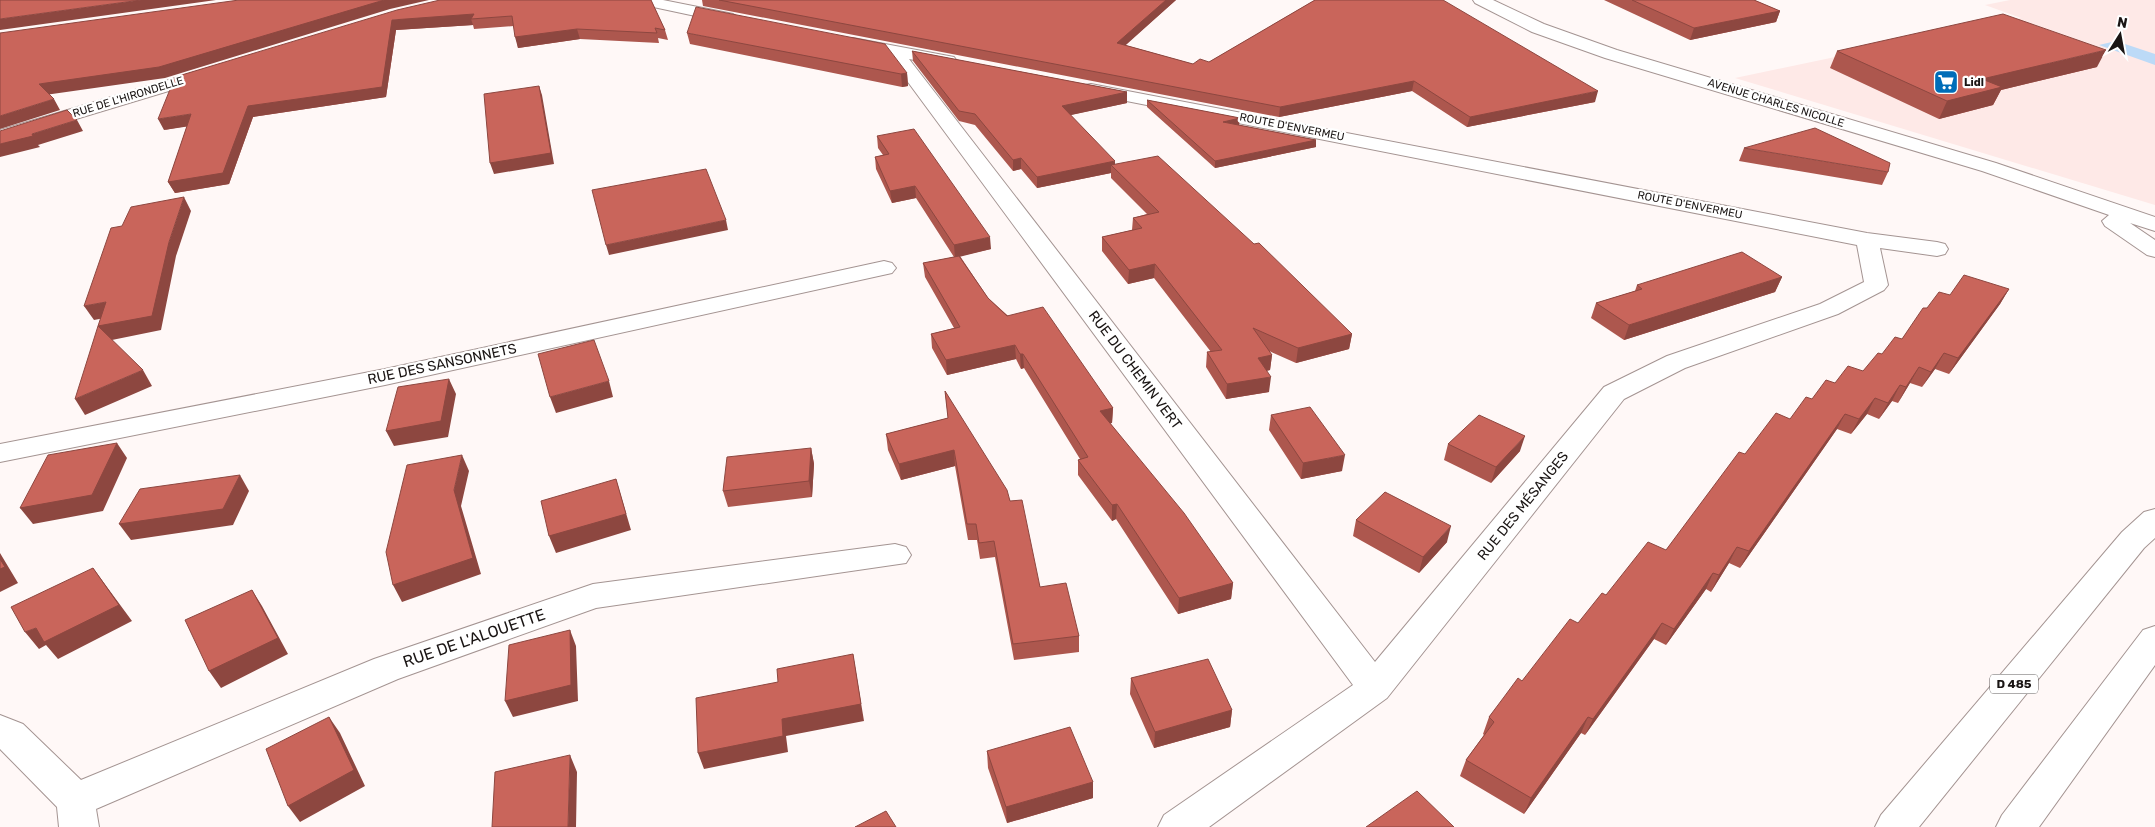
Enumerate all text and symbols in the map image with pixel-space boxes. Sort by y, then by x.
north arrow [2095,10,2145,60]
text: N [2116,13,2129,32]
supermarket icon: Lidl [1933,69,1959,95]
street label: RUE DE L'HIRONDELLE [71,74,185,120]
street label: AVENUE CHARLES NICOLLE [1706,76,1846,130]
place label: Lidl [1964,76,1984,89]
street label: ROUTE D'ENVERMEU [1238,110,1346,144]
street label: ROUTE D'ENVERMEU [1636,188,1744,222]
street label: RUE DU CHEMIN VERT [1085,307,1185,433]
street label: RUE DES SANSONNETS [366,340,518,388]
street label: RUE DES MÉSANGES [1473,447,1572,564]
street label: RUE DE L'ALOUETTE [400,605,548,671]
road number: D 485 [1990,674,2038,694]

